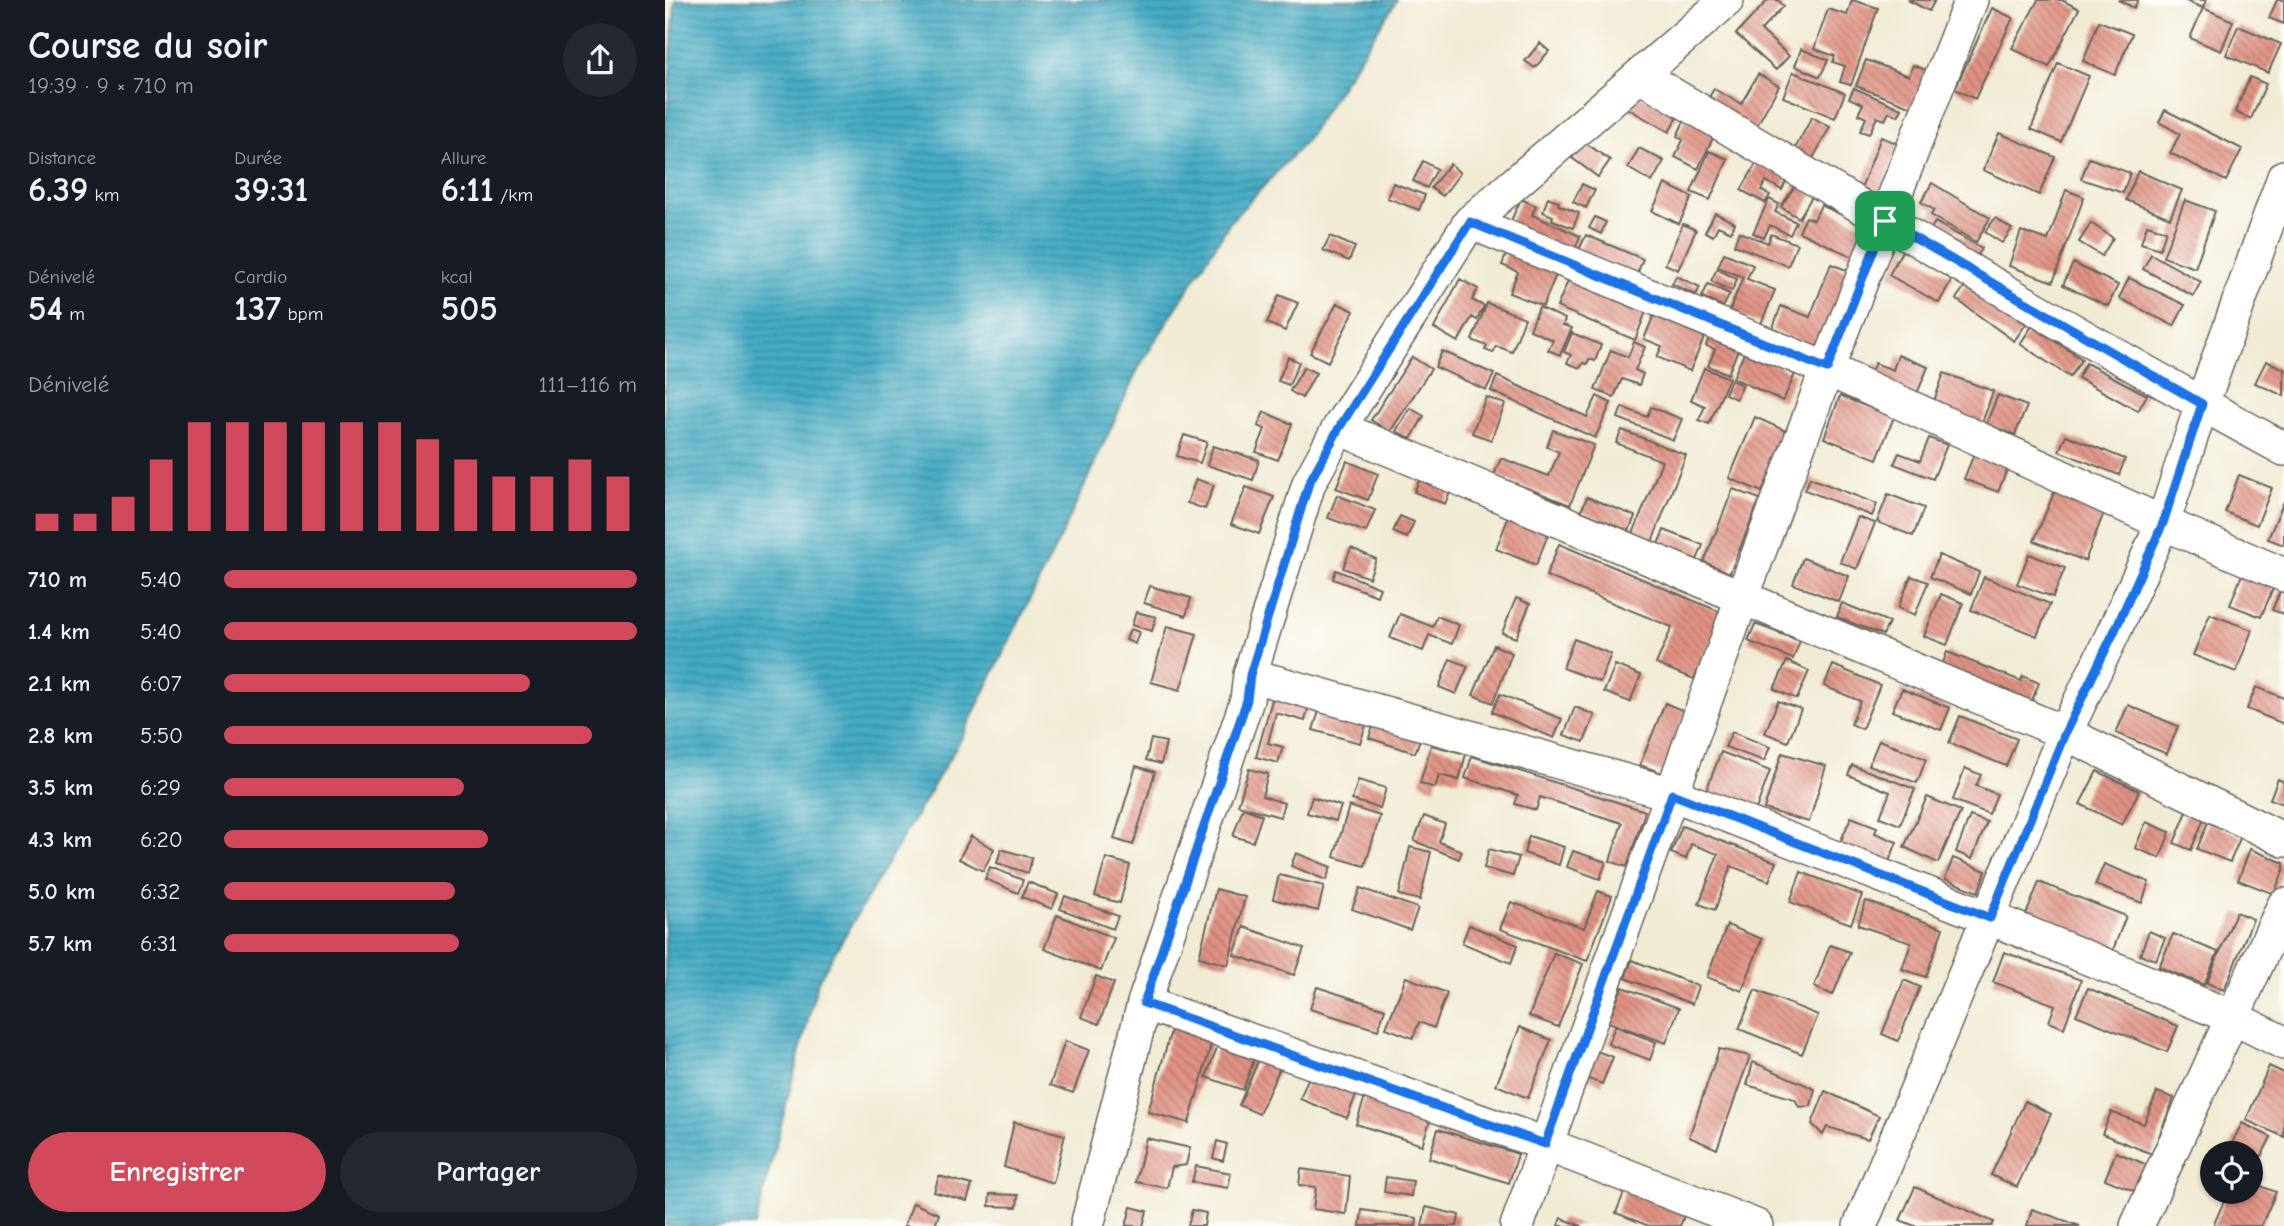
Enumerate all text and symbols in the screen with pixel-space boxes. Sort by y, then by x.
button: share [563,23,637,97]
text: Course du soir [28,24,267,68]
text: 19:39 · 9 × 710 m [28,72,194,99]
text: Distance [28,147,96,169]
text: Durée [234,147,282,169]
text: Allure [441,147,486,169]
text: 6.39 [28,169,88,210]
text: 39:31 [234,169,308,210]
text: 6:11 [441,169,494,210]
text: km [88,184,119,206]
text: /km [494,184,533,206]
pin [1855,191,1915,251]
icon: arrive [1866,202,1904,240]
text: Dénivelé [28,266,95,288]
text: Cardio [234,266,287,288]
text: kcal [441,266,473,288]
text: 54 [28,288,63,329]
text: 137 [234,288,281,329]
text: 505 [441,288,498,329]
text: m [63,303,85,325]
text: bpm [281,303,323,325]
text: Dénivelé [28,371,109,398]
text: 111–116 m [538,371,637,398]
text: 710 m [28,566,87,593]
text: 5:40 [140,566,182,593]
text: 1.4 km [28,618,90,645]
text: 5:40 [140,618,182,645]
text: 2.1 km [28,670,90,697]
text: 6:07 [140,670,182,697]
text: 2.8 km [28,722,93,749]
text: 5:50 [140,722,183,749]
text: 3.5 km [28,774,93,801]
text: 6:29 [140,774,181,801]
text: 4.3 km [28,826,92,853]
text: 6:20 [140,826,183,853]
text: 5.0 km [28,878,95,905]
text: 6:32 [140,878,180,905]
text: 5.7 km [28,930,92,957]
text: 6:31 [140,930,177,957]
button: Enregistrer [28,1132,326,1212]
button: Partager [340,1132,637,1212]
map controls [2200,1141,2263,1204]
button: locate [2200,1141,2263,1204]

